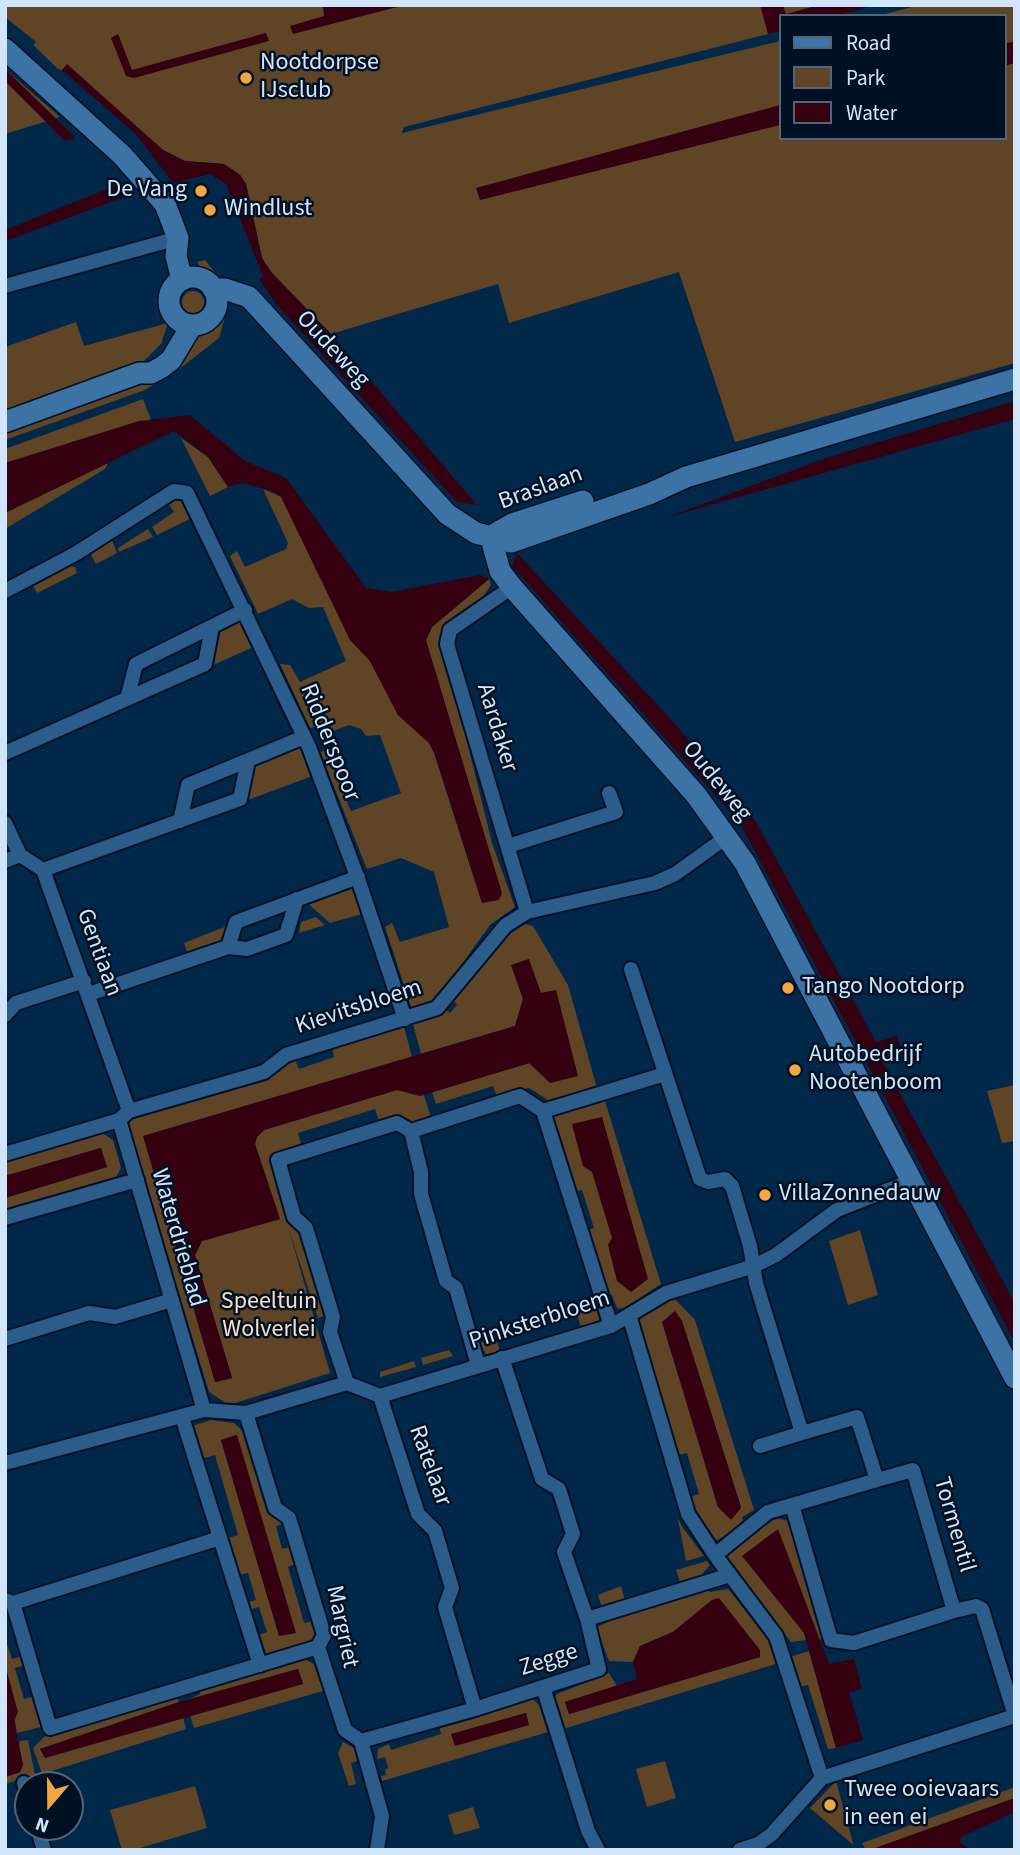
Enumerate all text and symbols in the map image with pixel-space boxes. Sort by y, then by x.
legend [778,14,1006,140]
text: Road [846,28,891,58]
place label: Nootdorpse IJsclub [260,50,379,106]
text: Park [846,63,885,93]
marker: Nootdorpse IJsclub [238,70,254,86]
text: Water [846,98,897,128]
place label: De Vang [106,177,187,205]
marker: De Vang [193,183,209,199]
place label: Windlust [224,196,312,224]
marker: Windlust [202,202,218,218]
street label: Oudeweg [289,305,375,395]
street label: Braslaan [495,461,587,517]
street label: Ridderspoor [292,680,366,806]
street label: Aardaker [469,680,523,776]
street label: Oudeweg [675,736,757,828]
street label: Gentiaan [69,905,127,1001]
street label: Kievitsbloem [292,974,426,1042]
place label: Tango Nootdorp [802,974,965,1002]
marker: Tango Nootdorp [780,980,796,996]
place label: Autobedrijf Nootenboom [809,1042,942,1098]
marker: Autobedrijf Nootenboom [787,1062,803,1078]
street label: Waterdrieblad [144,1166,210,1310]
place label: VillaZonnedauw [779,1181,941,1209]
marker: VillaZonnedauw [757,1187,773,1203]
street label: Pinksterbloem [466,1285,614,1357]
park label: Speeltuin Wolverlei [221,1289,317,1345]
street label: Ratelaar [401,1422,457,1510]
street label: Tormentil [926,1474,980,1576]
street label: Margriet [318,1583,364,1671]
street label: Zegge [516,1638,582,1684]
north arrow [14,1771,84,1841]
place label: Twee ooievaars in een ei [844,1777,999,1833]
marker: Twee ooievaars in een ei [822,1797,838,1813]
text: N [32,1809,53,1839]

